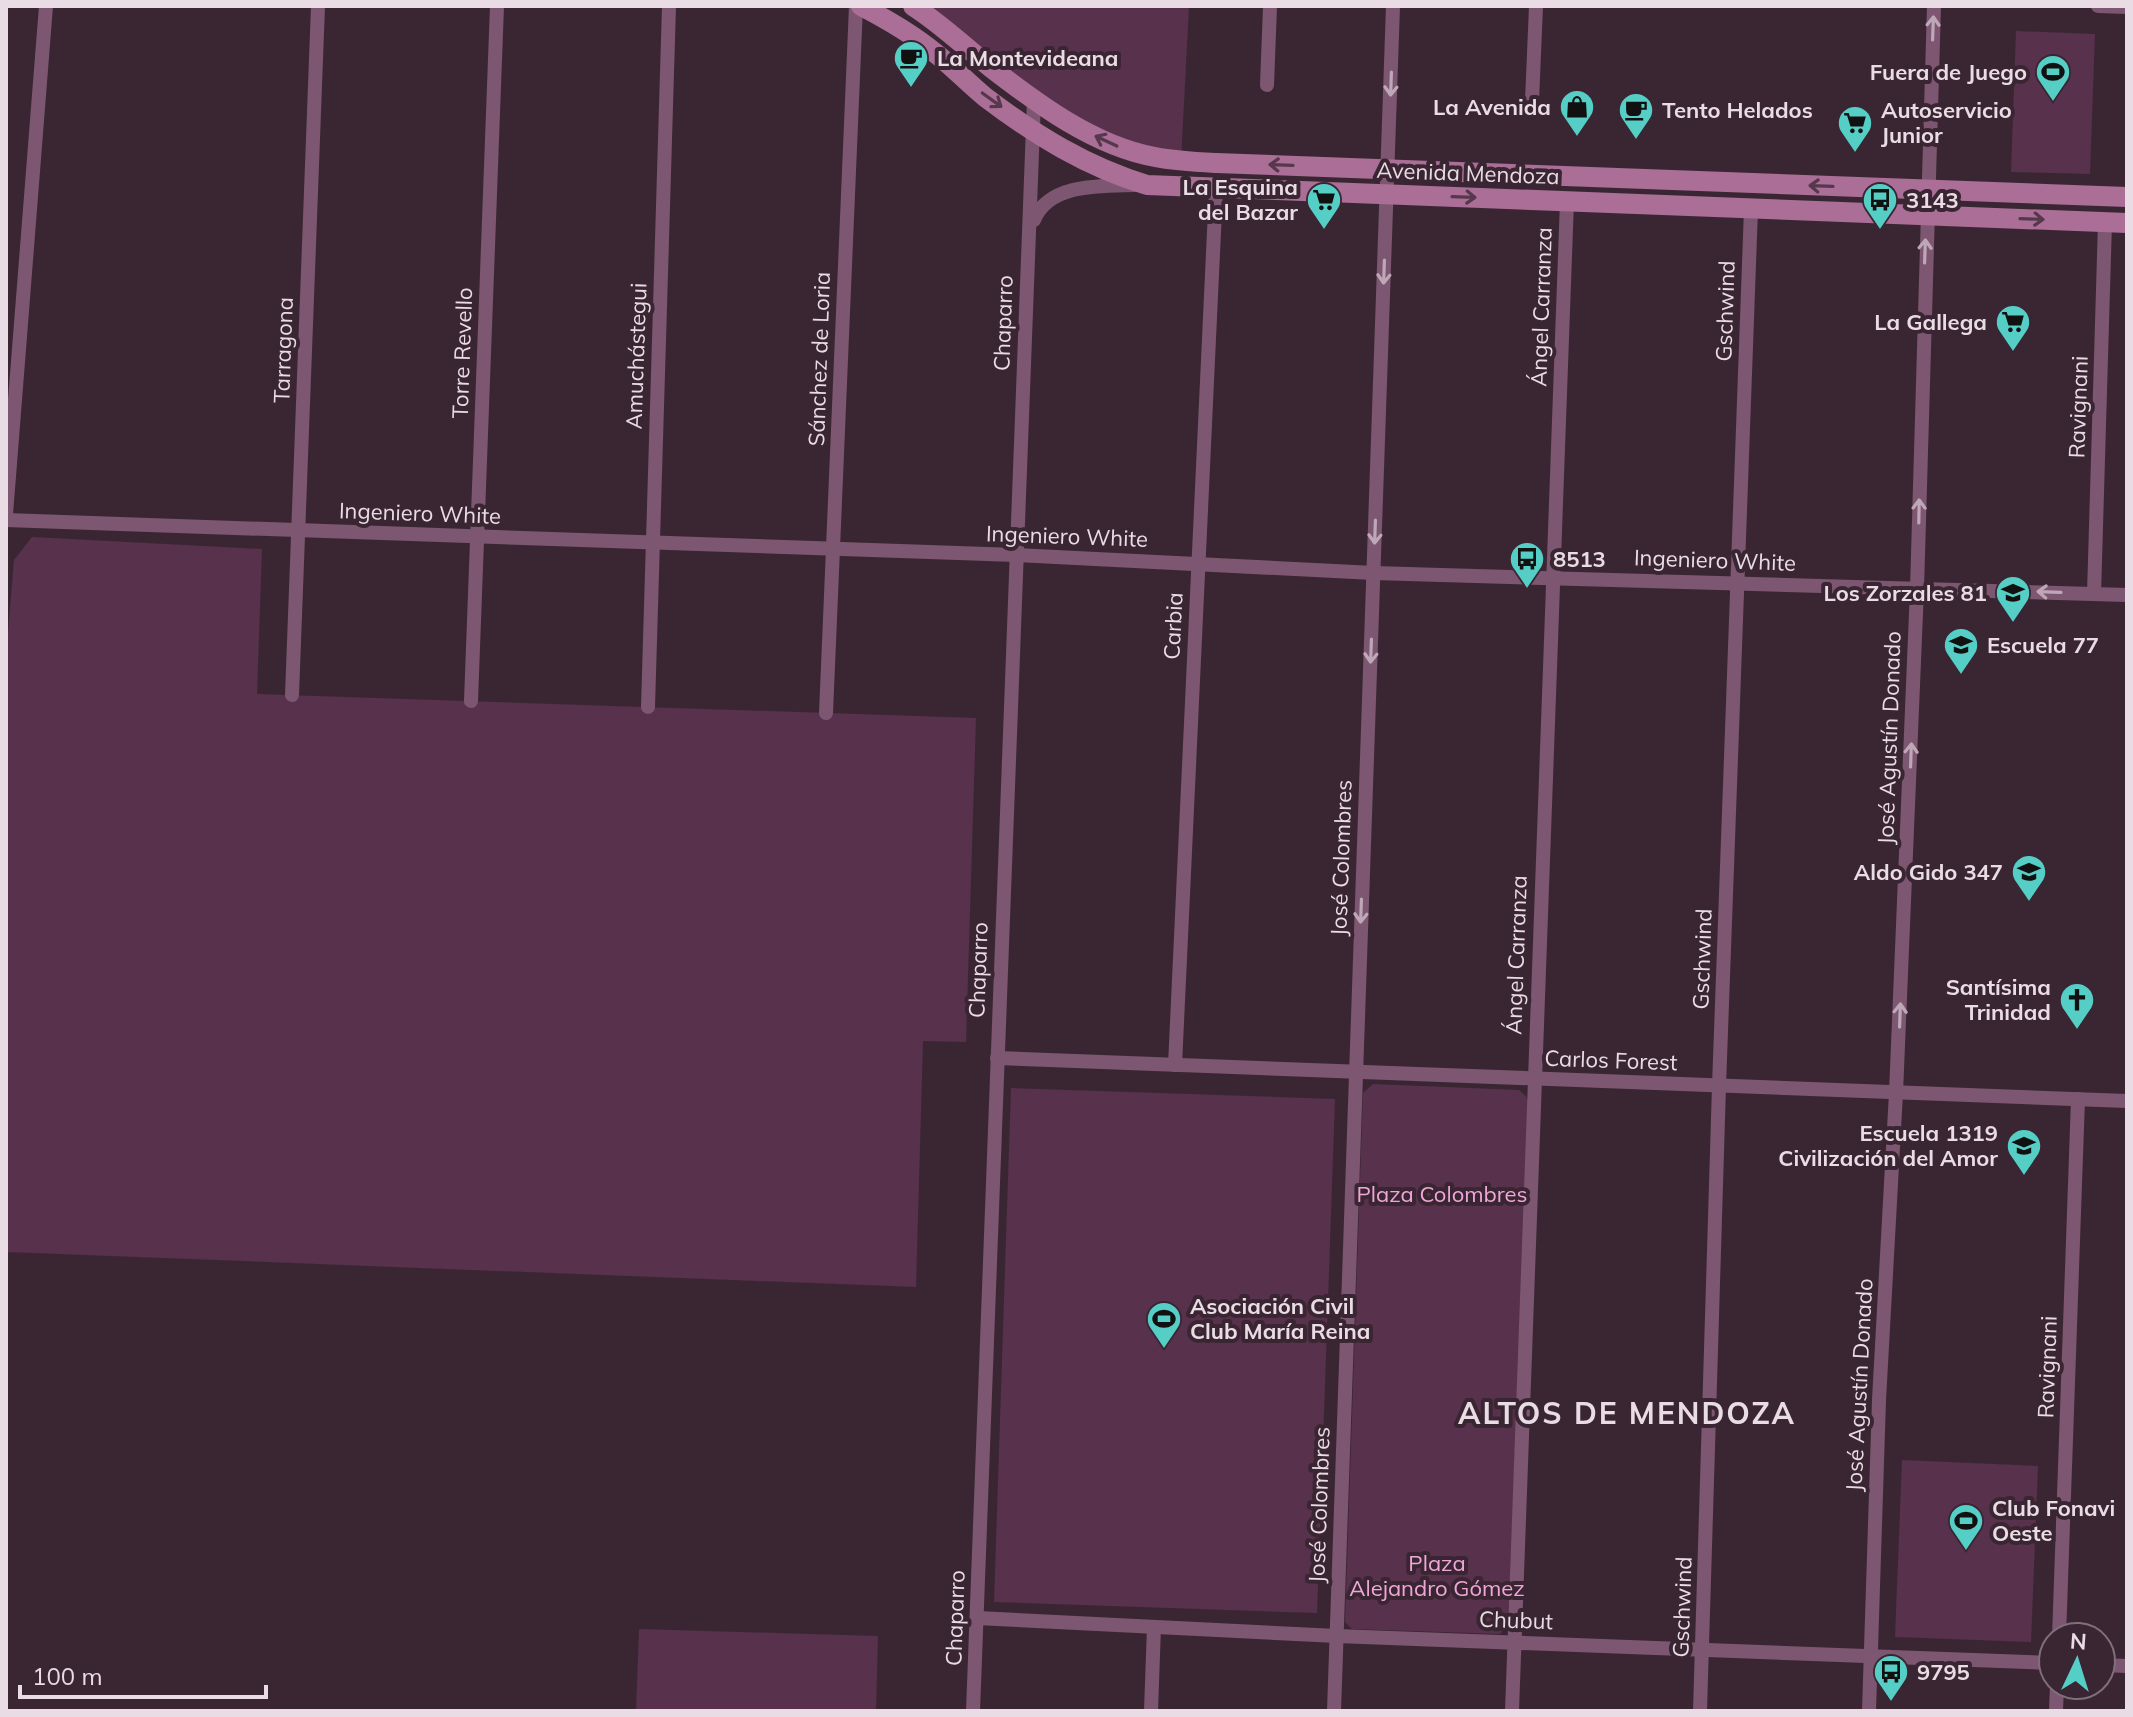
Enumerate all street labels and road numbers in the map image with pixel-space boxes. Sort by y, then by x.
street label: Avenida Mendoza [1376,156,1560,190]
street label: Ángel Carranza [1524,227,1558,387]
street label: Gschwind [1709,260,1741,362]
street label: Sánchez de Loria [802,271,836,447]
street label: Chaparro [987,275,1019,371]
street label: Amuchástegui [619,282,653,430]
street label: Torre Revello [446,287,478,419]
street label: Tarragona [267,297,299,403]
street label: Ravignani [2062,355,2094,459]
street label: Ingeniero White [338,496,502,530]
street label: Ingeniero White [985,519,1149,553]
street label: Ingeniero White [1633,543,1797,577]
street label: Carbia [1157,592,1189,660]
street label: José Agustín Donado [1871,631,1907,845]
street label: José Colombres [1324,779,1358,937]
street label: Ángel Carranza [1499,875,1533,1035]
street label: Gschwind [1686,908,1718,1010]
street label: Chaparro [962,922,994,1018]
street label: Carlos Forest [1544,1044,1678,1076]
street label: José Agustín Donado [1839,1278,1879,1492]
street label: Ravignani [2031,1315,2063,1419]
street label: José Colombres [1302,1426,1336,1584]
street label: Gschwind [1666,1556,1698,1658]
street label: Chaparro [939,1570,971,1666]
street label: Chubut [1478,1605,1554,1635]

